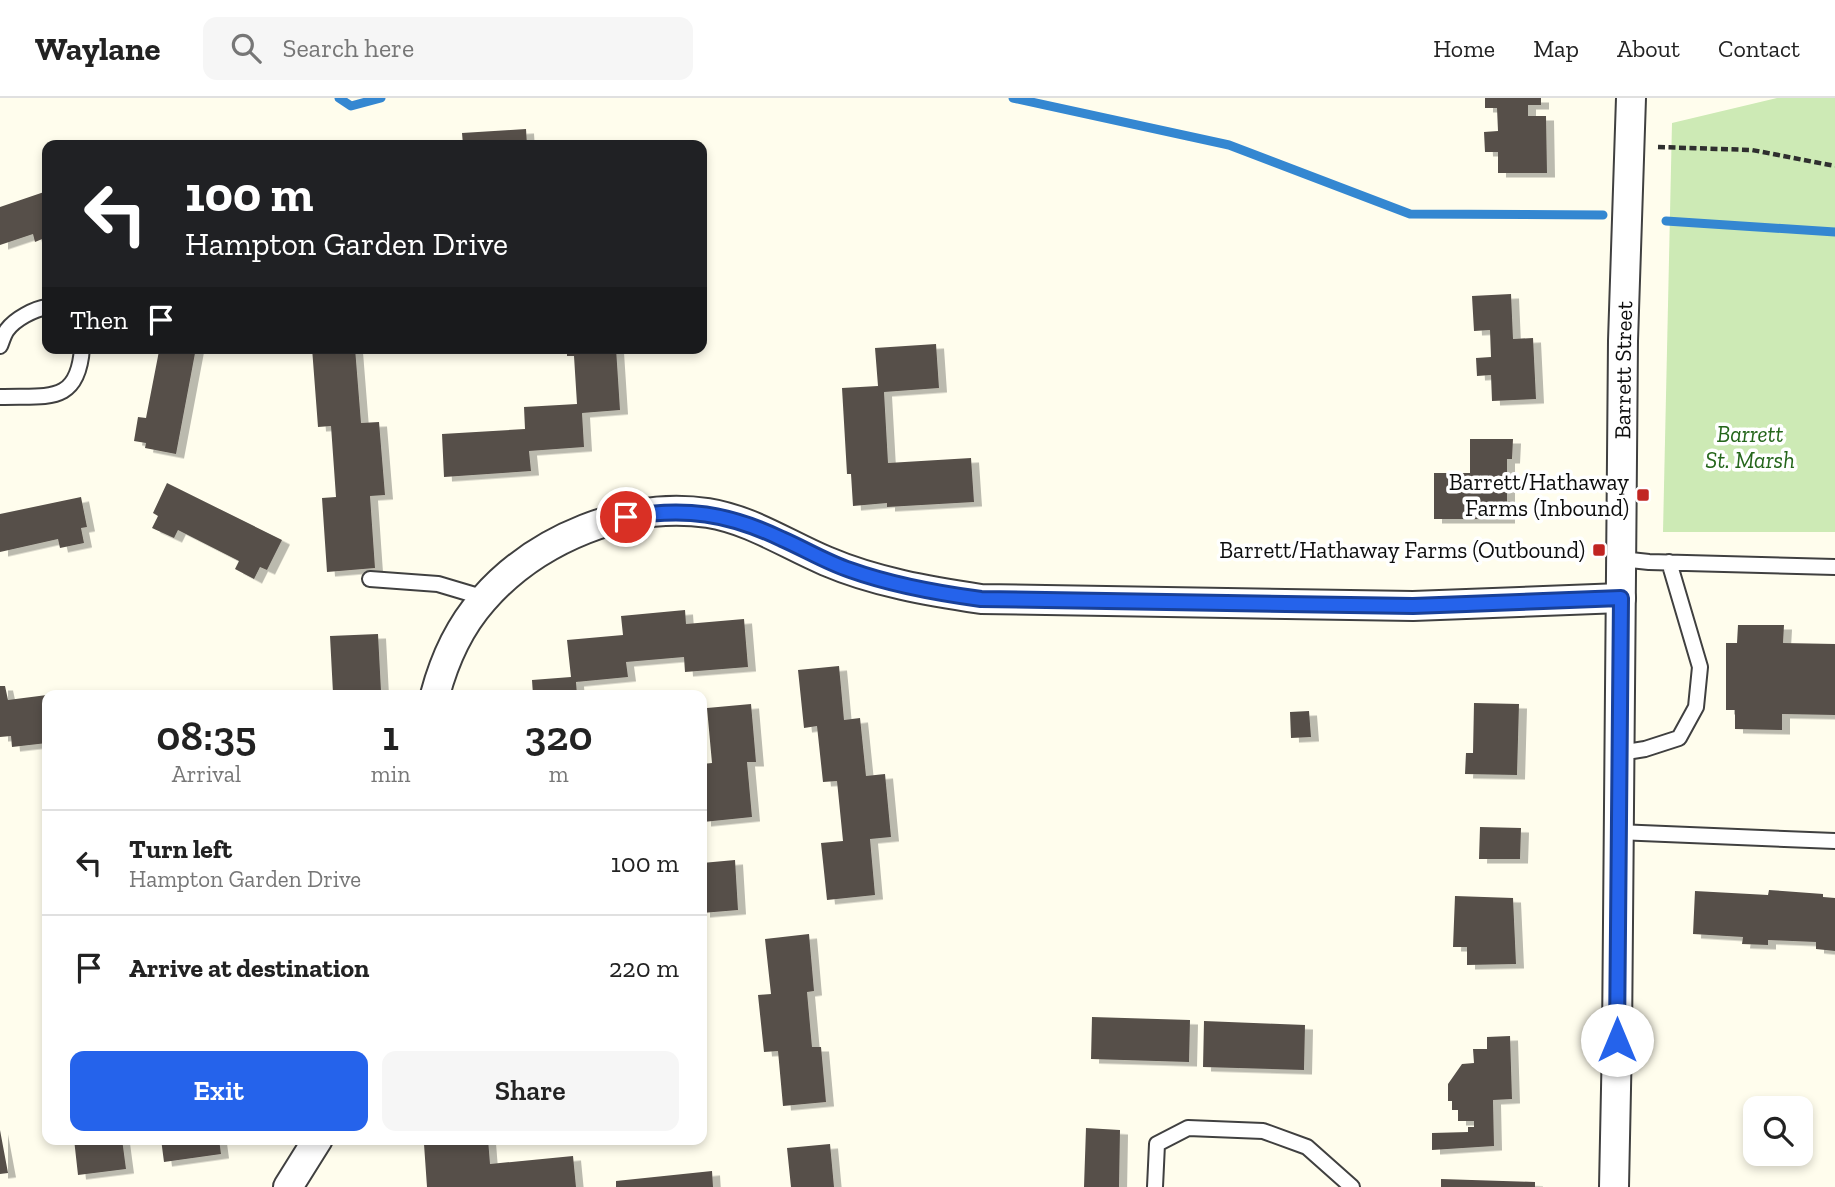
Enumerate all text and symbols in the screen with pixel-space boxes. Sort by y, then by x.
search box [203,17,693,80]
text: Waylane [35,29,161,68]
icon: search [227,29,265,67]
text: Search here [283,32,414,64]
text: Home [1433,34,1495,63]
text: Map [1533,34,1579,63]
text: About [1617,34,1680,63]
text: Contact [1718,34,1800,63]
text: 100 m [185,165,313,224]
icon: left [70,168,161,259]
text: Hampton Garden Drive [185,225,508,263]
street label: Barrett Street [1608,300,1638,439]
icon: arrive [142,301,180,339]
text: Then [70,304,128,336]
park label: Barrett St. Marsh [1705,420,1795,474]
place label: Barrett/Hathaway Farms (Inbound) [1449,468,1629,522]
pin [596,487,656,547]
marker: Barrett/Hathaway Farms (Inbound) [1635,487,1651,503]
icon: arrive [607,498,645,536]
place label: Barrett/Hathaway Farms (Outbound) [1219,536,1585,564]
marker: Barrett/Hathaway Farms (Outbound) [1591,542,1607,558]
text: 08:35 [156,710,257,761]
text: 1 [382,710,399,761]
text: 320 [525,710,593,761]
text: Arrival [172,760,241,788]
text: min [371,760,410,788]
text: m [549,760,569,788]
text: Turn left [129,833,232,865]
icon: left [70,844,108,882]
text: 100 m [611,847,679,879]
text: Hampton Garden Drive [129,865,361,893]
icon: arrive [70,949,108,987]
text: Arrive at destination [129,952,369,984]
text: 220 m [609,952,679,984]
position arrow [1580,1003,1654,1077]
button: Exit [70,1051,368,1131]
button: Share [382,1051,679,1131]
map controls [1743,1096,1813,1166]
button: search [1743,1096,1813,1166]

